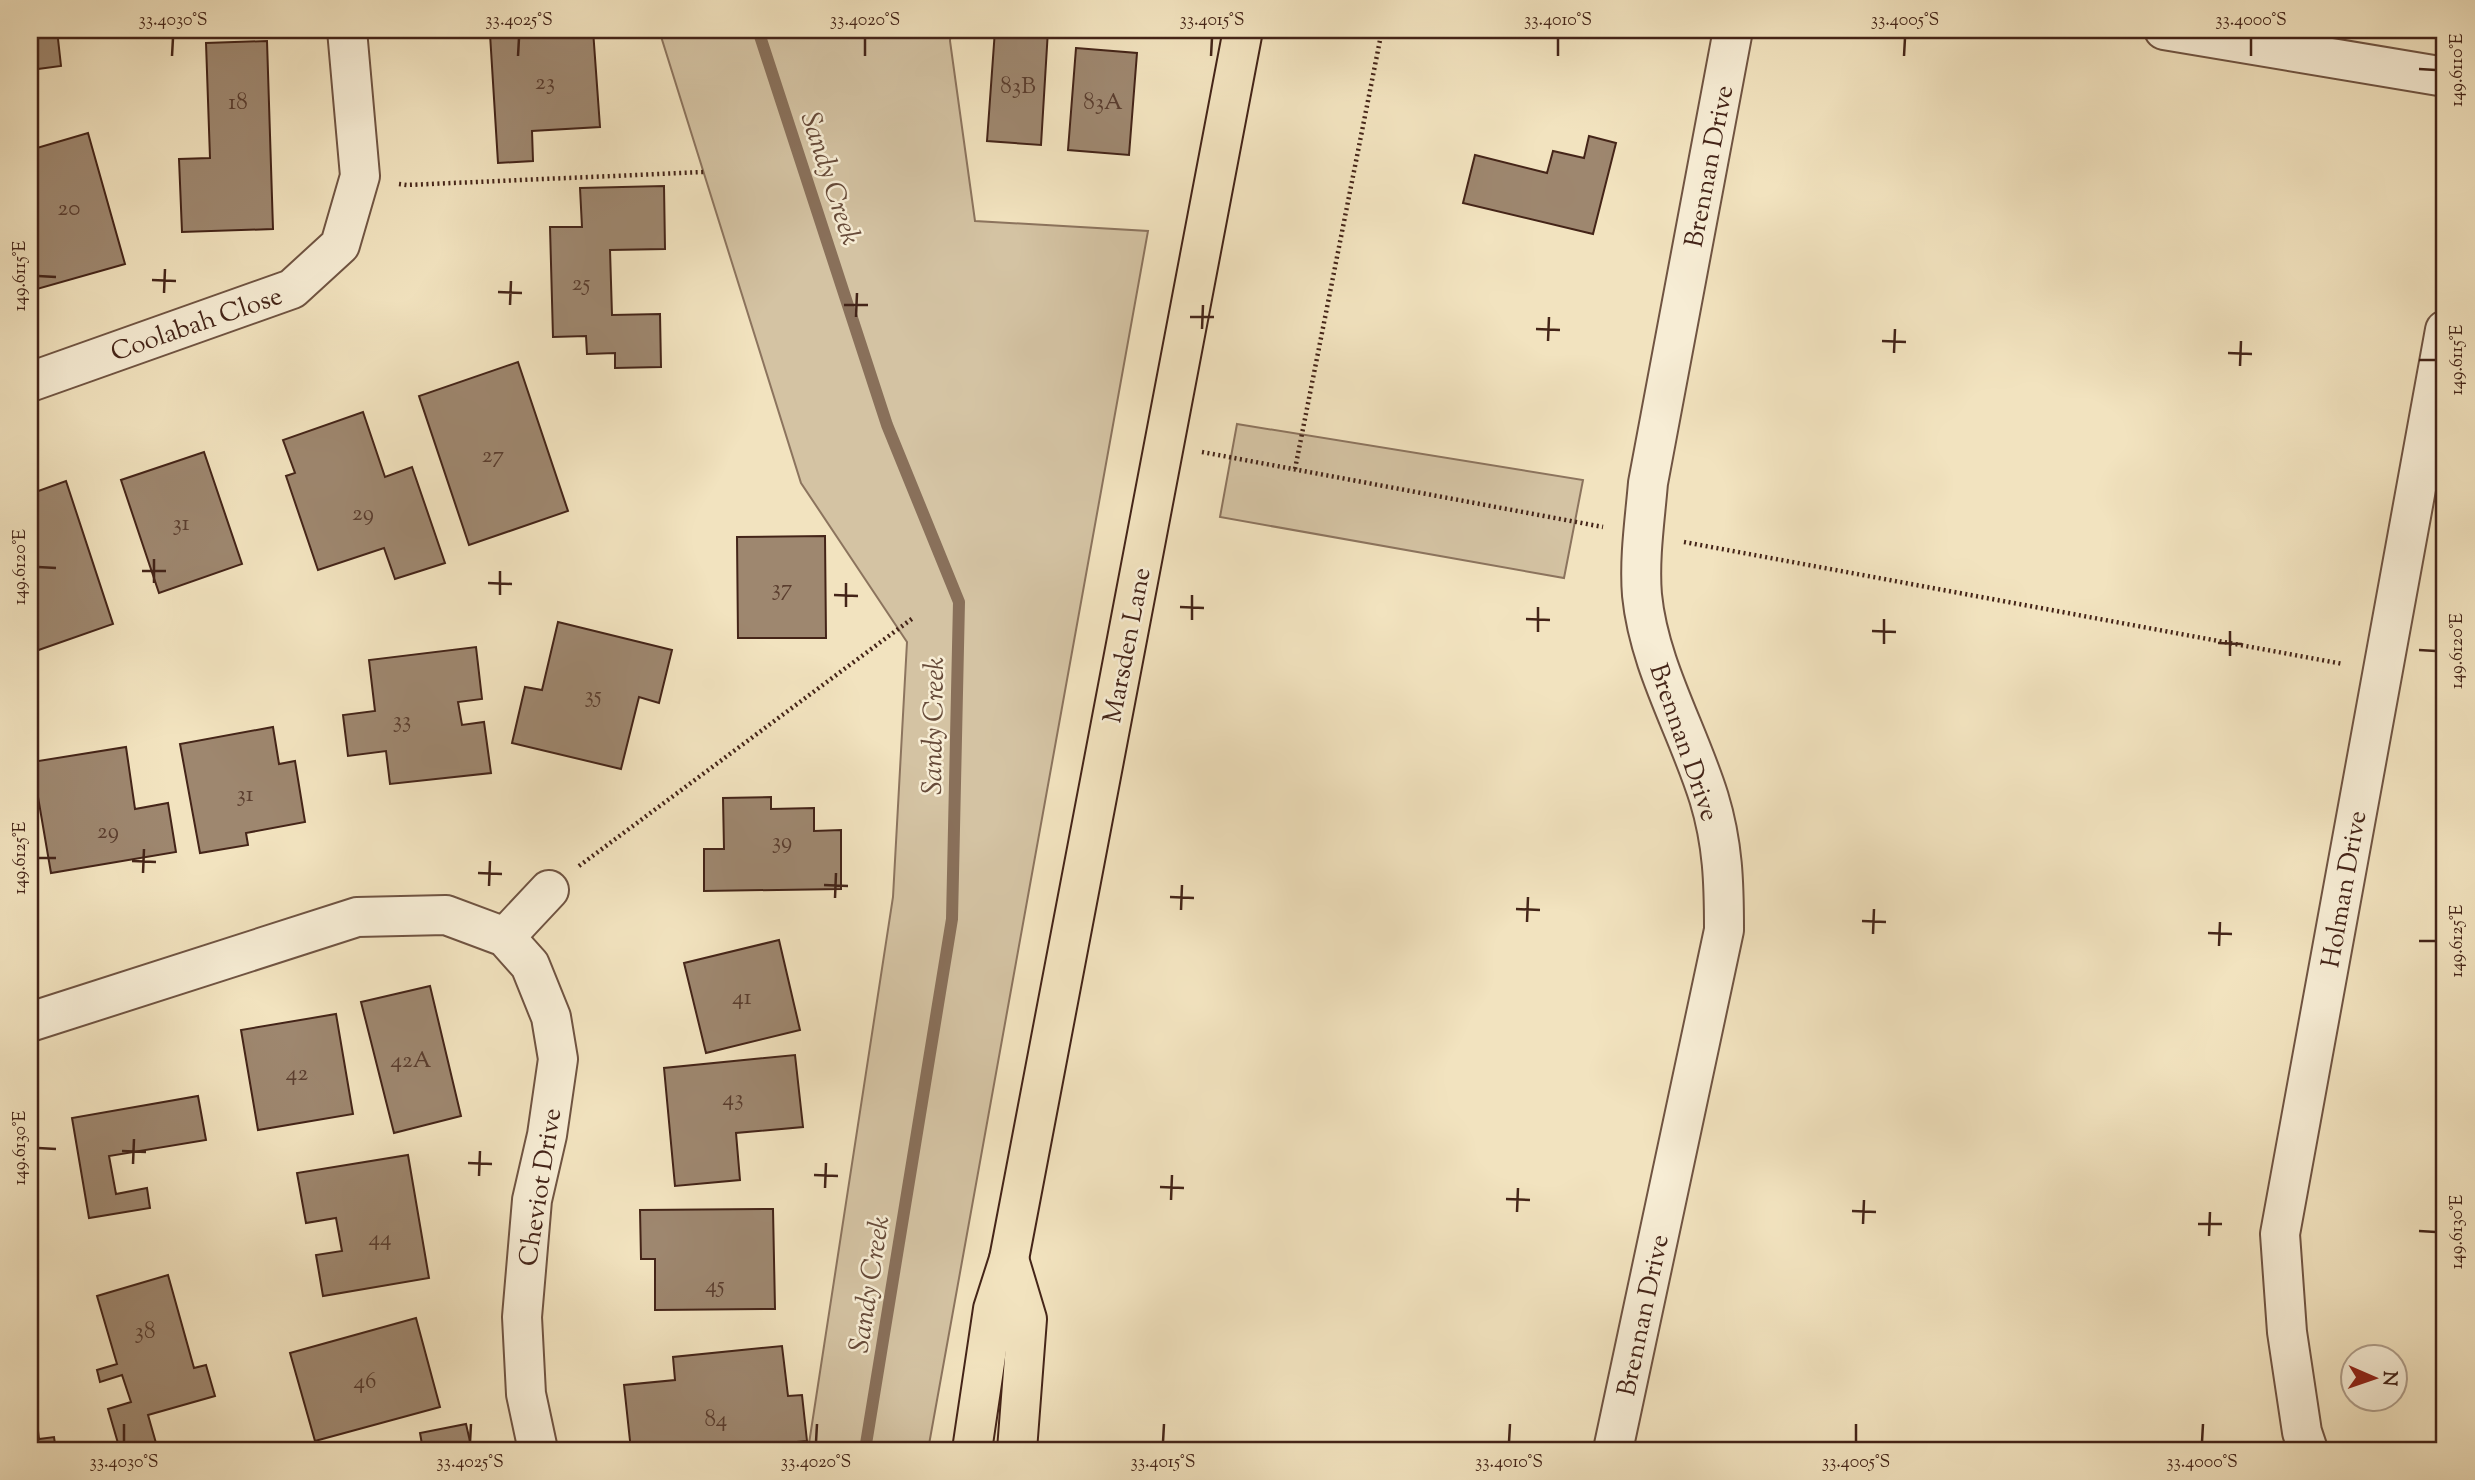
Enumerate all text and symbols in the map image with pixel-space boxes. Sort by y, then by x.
text: 33.4030°S [138,8,208,34]
text: 33.4025°S [485,8,553,34]
text: 33.4020°S [830,8,900,34]
text: 33.4015°S [1180,8,1245,34]
text: 33.4010°S [1524,8,1592,34]
text: 33.4005°S [1871,8,1939,34]
text: 33.4000°S [2215,8,2287,34]
text: 149.6110°E [2445,33,2471,107]
house number: 23 [535,67,555,100]
house number: 83B [1000,71,1036,104]
street label: Brennan Drive [1677,82,1744,251]
house number: 18 [228,87,248,120]
house number: 83A [1083,87,1123,120]
water label: Sandy Creek [789,107,870,251]
house number: 20 [58,193,80,226]
text: 149.6115°E [8,241,34,311]
house number: 25 [572,268,590,301]
street label: Coolabah Close [106,279,287,372]
text: 149.6115°E [2445,325,2471,395]
house number: 27 [482,440,505,473]
house number: 29 [352,498,374,531]
house number: 31 [172,508,190,541]
text: 149.6120°E [8,529,34,605]
street label: Marsden Lane [1095,564,1162,726]
house number: 37 [772,573,793,606]
text: 149.6120°E [2445,613,2471,689]
water label: Sandy Creek [914,656,956,795]
street label: Brennan Drive [1638,659,1727,827]
house number: 35 [584,680,602,713]
house number: 33 [393,705,411,738]
house number: 31 [236,779,254,812]
street label: Holman Drive [2313,808,2377,971]
house number: 29 [97,816,119,849]
text: 149.6125°E [8,821,34,894]
house number: 39 [772,826,792,859]
text: 149.6125°E [2445,904,2471,977]
house number: 41 [732,982,752,1015]
house number: 42A [390,1045,432,1078]
house number: 42 [286,1058,308,1091]
house number: 43 [723,1083,743,1116]
street label: Cheviot Drive [511,1106,572,1269]
text: 149.6130°E [8,1111,34,1185]
text: 149.6130°E [2445,1195,2471,1269]
water label: Sandy Creek [840,1213,902,1356]
house number: 44 [368,1223,392,1256]
street label: Brennan Drive [1609,1231,1680,1400]
house number: 45 [705,1270,725,1303]
house number: 38 [135,1316,155,1349]
north arrow [2338,1344,2408,1414]
house number: 46 [354,1366,376,1399]
text: N [2375,1370,2402,1387]
house number: 84 [705,1404,727,1437]
text: 33.4030°S [89,1450,159,1476]
text: 33.4025°S [436,1450,504,1476]
text: 33.4020°S [781,1450,851,1476]
text: 33.4015°S [1131,1450,1196,1476]
text: 33.4010°S [1475,1450,1543,1476]
text: 33.4005°S [1822,1450,1890,1476]
text: 33.4000°S [2166,1450,2238,1476]

